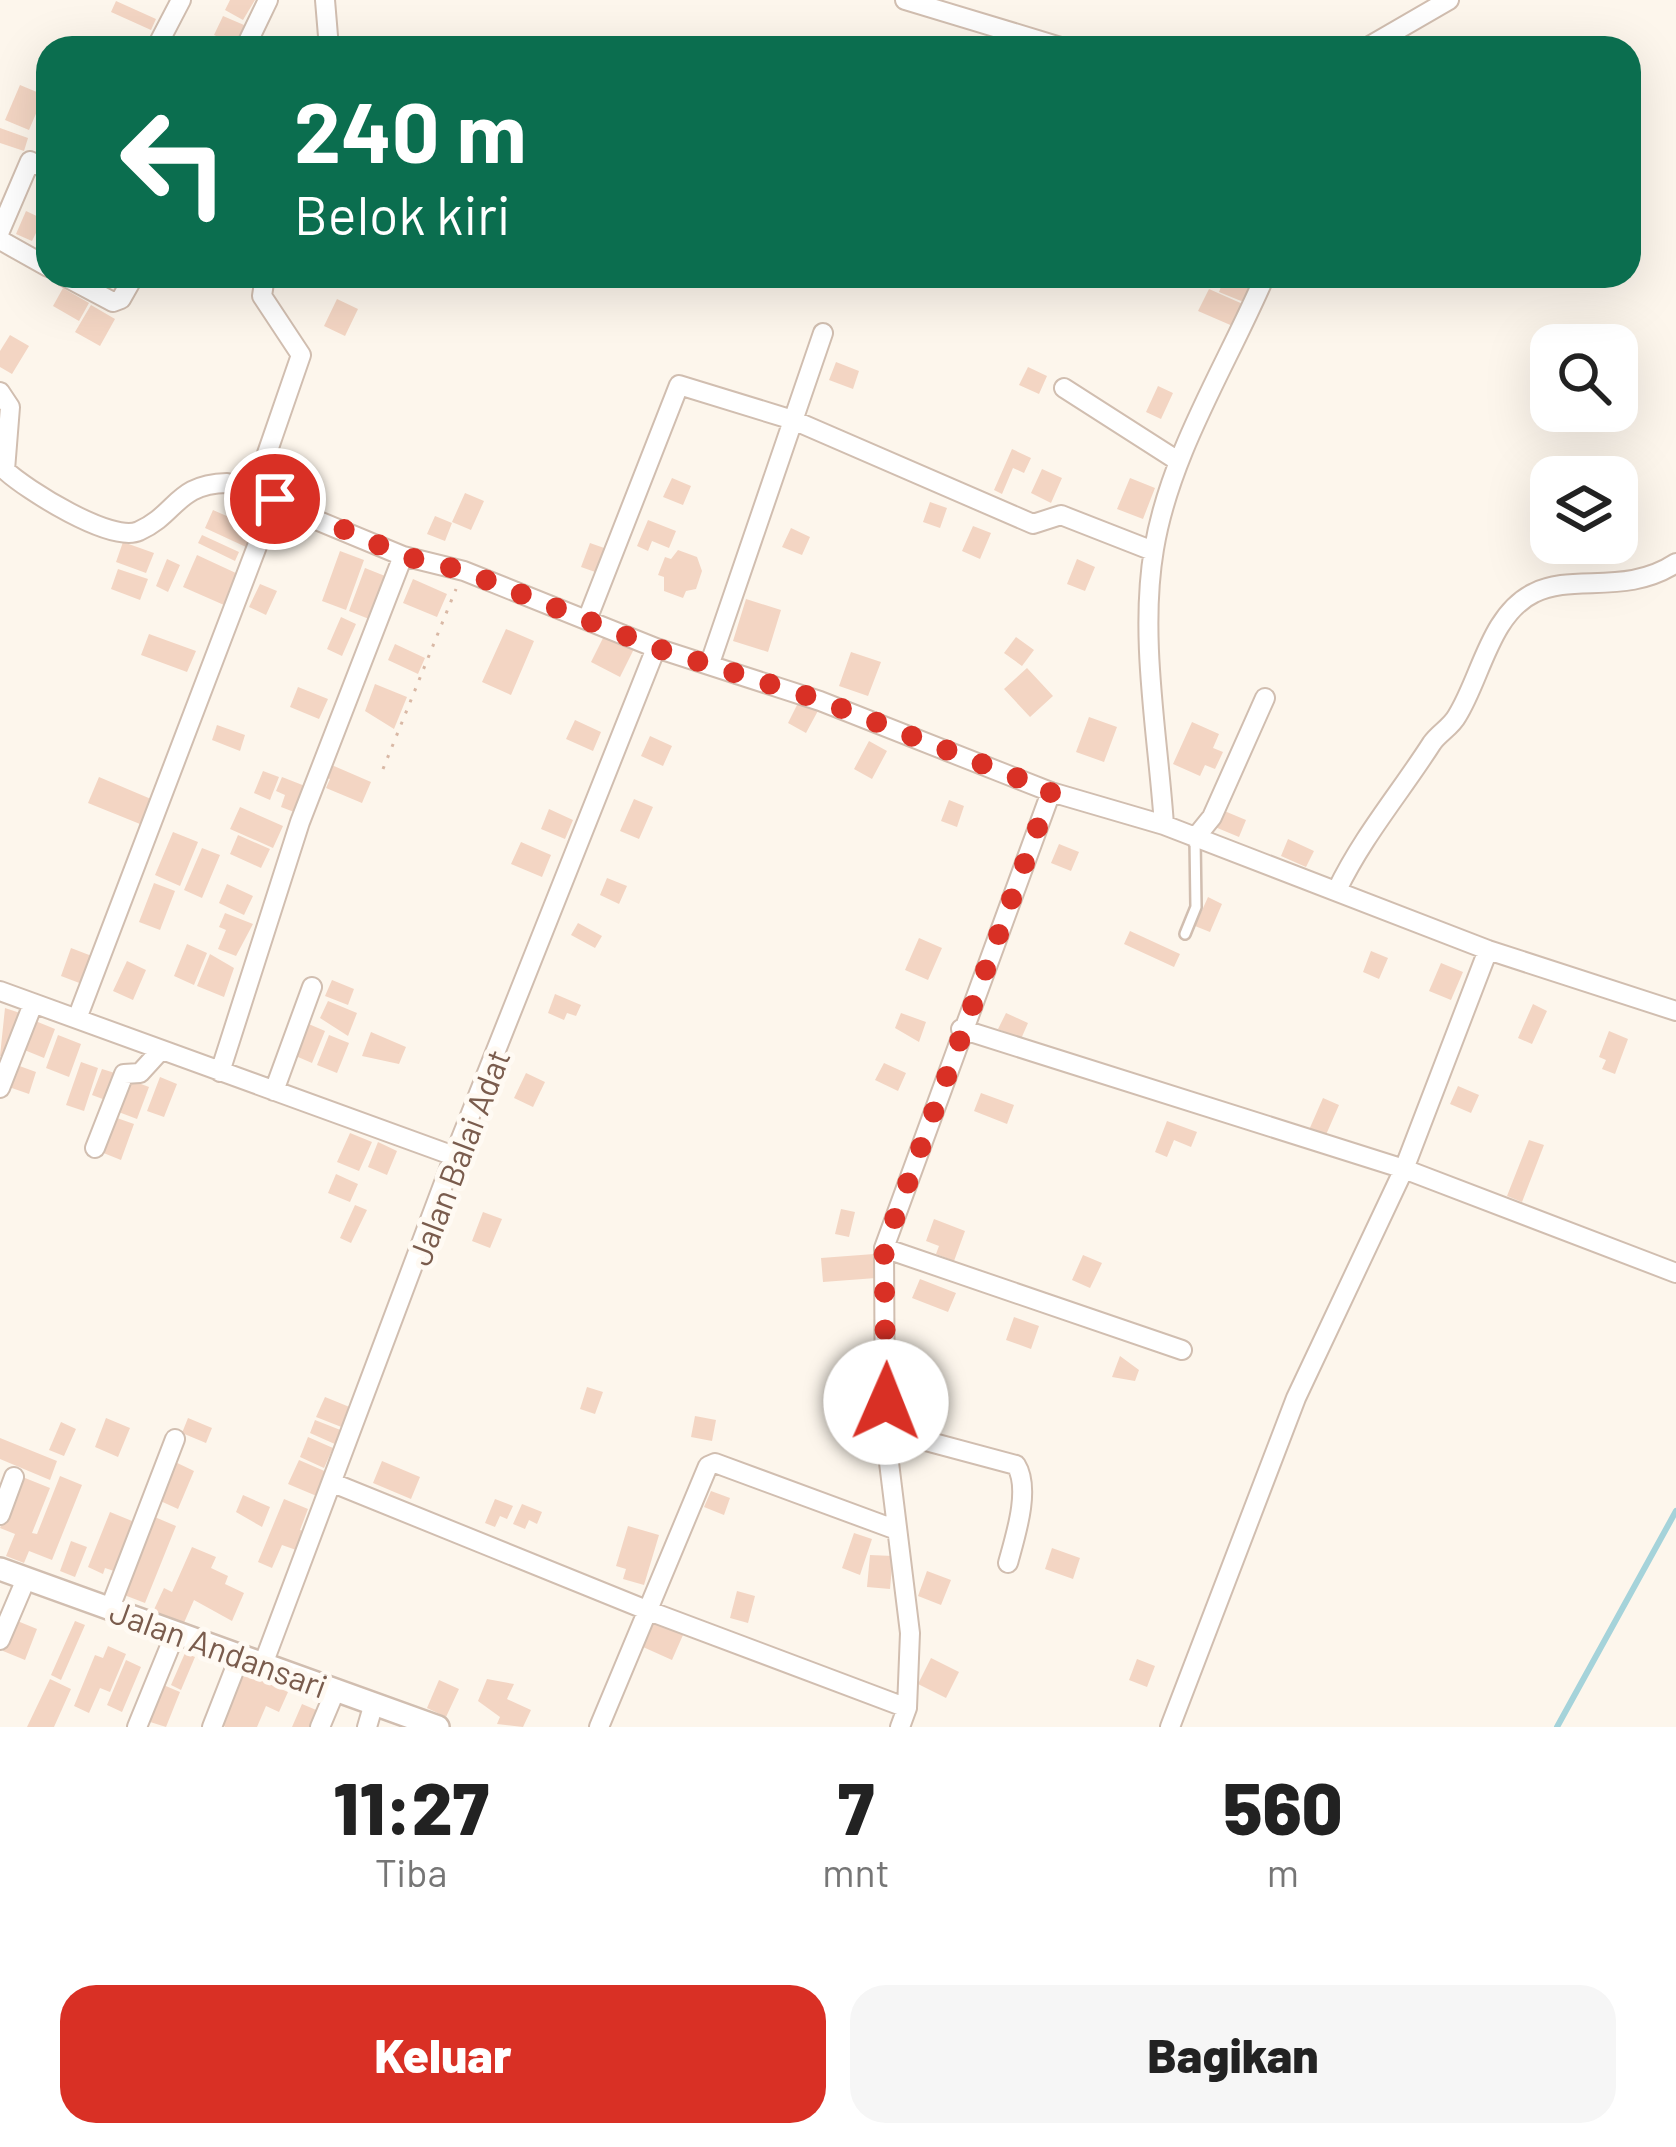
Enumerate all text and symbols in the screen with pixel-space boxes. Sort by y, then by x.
text: 240 m [294,79,527,180]
icon: left [96,84,252,240]
text: Belok kiri [294,181,511,246]
map controls [1530,324,1638,564]
button: search [1530,324,1638,432]
pin [224,448,326,550]
button: layers [1530,456,1638,564]
icon: arrive [242,466,308,532]
street label: Jalan Balai Adat [398,1043,518,1271]
position arrow [823,1339,949,1465]
street label: Jalan Andansari [105,1590,333,1706]
text: 11:27 [333,1763,489,1849]
text: 7 [838,1763,874,1849]
text: 560 [1223,1763,1343,1849]
text: Tiba [375,1848,448,1895]
text: mnt [822,1848,890,1895]
text: m [1267,1848,1299,1895]
button: Keluar [60,1985,826,2123]
button: Bagikan [850,1985,1616,2123]

